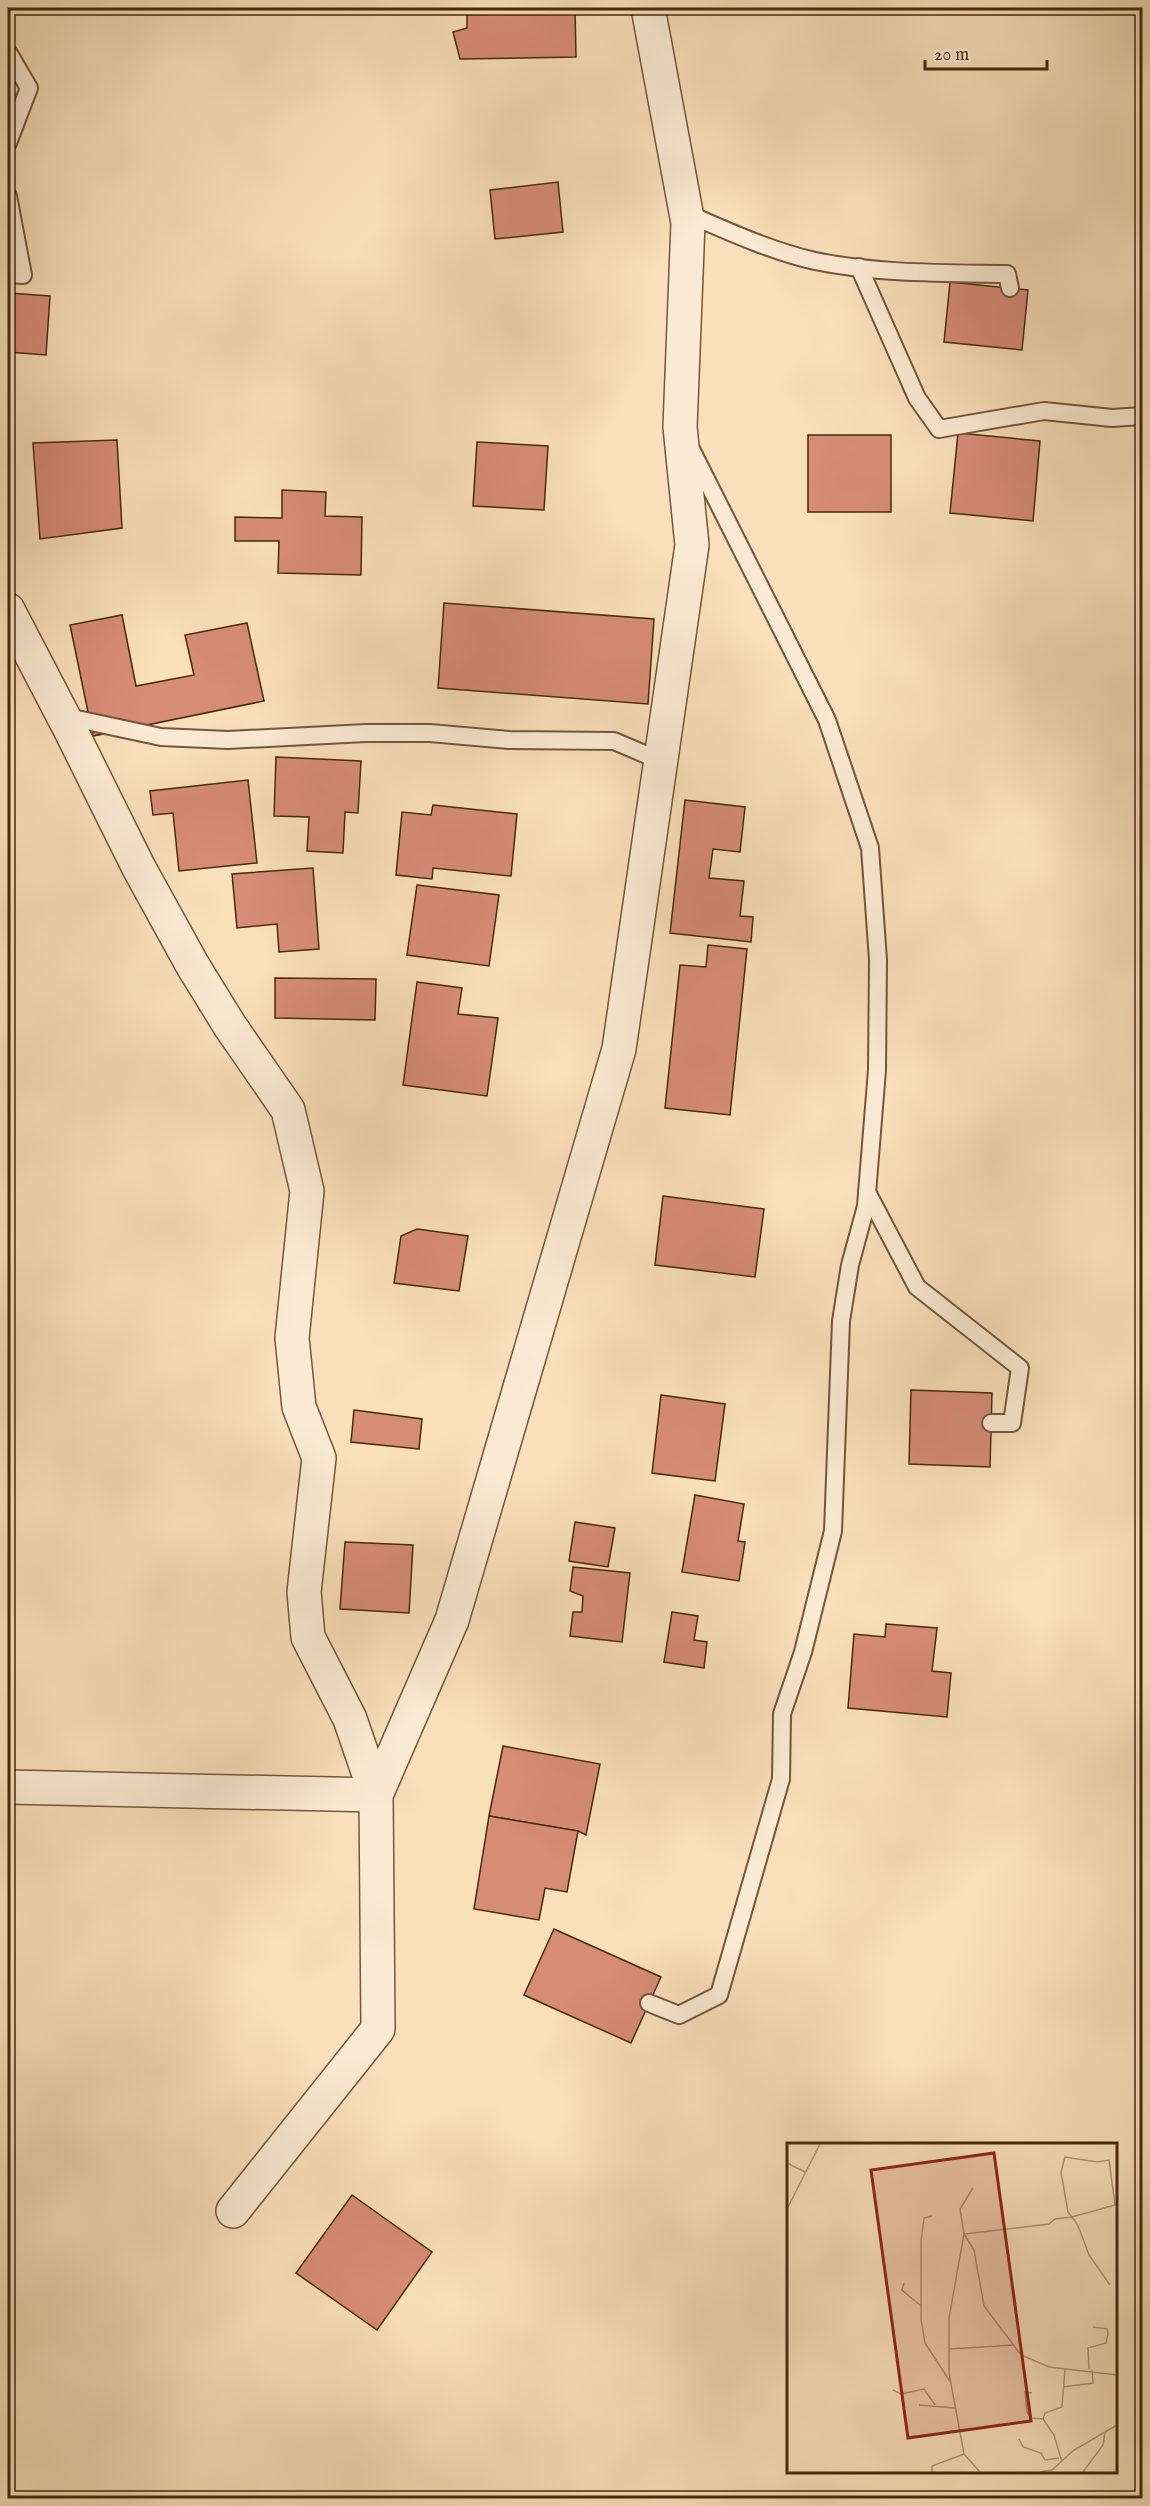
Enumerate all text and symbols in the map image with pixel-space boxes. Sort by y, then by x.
scale bar [925,33,1046,71]
text: 20 m [934,44,969,67]
inset map [787,2143,1117,2473]

